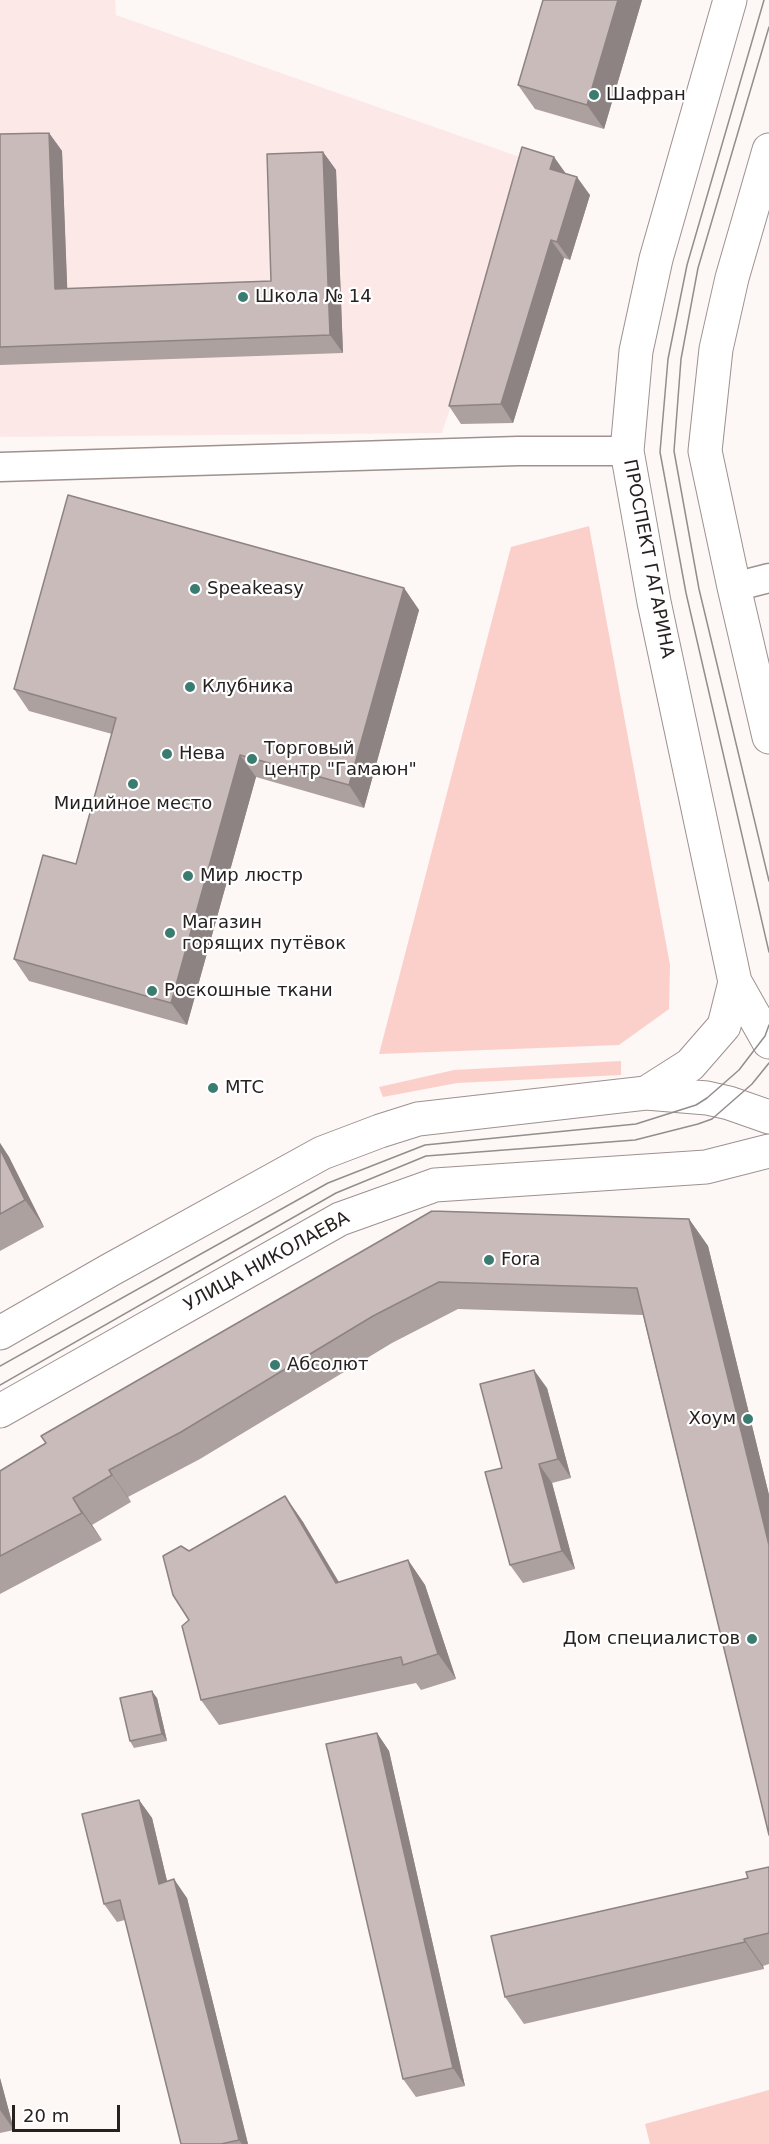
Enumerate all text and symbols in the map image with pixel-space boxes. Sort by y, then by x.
place label: Шафран [606,84,686,106]
marker: Шафран [587,88,601,102]
place label: Школа № 14 [255,286,372,308]
marker: Школа № 14 [236,290,250,304]
street label: ПРОСПЕКТ ГАГАРИНА [618,458,678,660]
place label: Speakeasy [207,578,304,600]
marker: Speakeasy [188,582,202,596]
place label: Клубника [202,676,293,698]
marker: Клубника [183,680,197,694]
place label: Торговый центр "Гамаюн" [264,738,417,780]
place label: Нева [179,743,225,765]
marker: Нева [160,747,174,761]
marker: Торговый центр "Гамаюн" [245,752,259,766]
marker: Мидийное место [126,777,140,791]
place label: Мидийное место [54,793,212,815]
place label: Мир люстр [200,865,303,887]
marker: Мир люстр [181,869,195,883]
place label: Магазин горящих путёвок [182,912,346,954]
marker: Магазин горящих путёвок [163,926,177,940]
place label: Роскошные ткани [164,980,333,1002]
marker: Роскошные ткани [145,984,159,998]
place label: МТС [225,1077,264,1099]
marker: МТС [206,1081,220,1095]
street label: УЛИЦА НИКОЛАЕВА [181,1208,353,1316]
place label: Fora [501,1249,540,1271]
marker: Fora [482,1253,496,1267]
place label: Абсолют [287,1354,368,1376]
marker: Абсолют [268,1358,282,1372]
place label: Хоум [688,1408,736,1430]
marker: Хоум [741,1412,755,1426]
place label: Дом специалистов [563,1628,740,1650]
marker: Дом специалистов [745,1632,759,1646]
scale bar [15,2093,123,2131]
text: 20 m [23,2105,69,2126]

